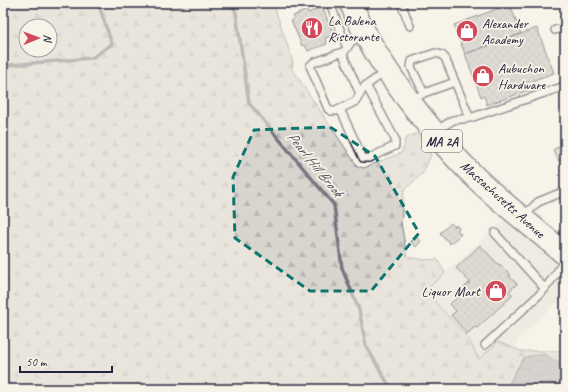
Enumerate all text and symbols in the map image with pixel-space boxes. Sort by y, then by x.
place label: La Balena Ristorante [328,12,380,45]
restaurant icon: La Balena Ristorante [299,15,325,41]
place label: Alexander Academy [482,15,529,48]
north arrow [18,18,58,58]
shop icon: Alexander Academy [454,18,480,44]
text: N [41,34,55,44]
place label: Aubuchon Hardware [498,60,546,93]
shop icon: Aubuchon Hardware [470,63,496,89]
water label: Pearl Hill Brook [283,128,349,203]
road number: MA 2A [422,130,462,152]
street label: Massachusetts Avenue [457,157,549,243]
shop icon: Liquor Mart [483,278,509,304]
place label: Liquor Mart [422,283,481,300]
scale bar [20,348,112,374]
text: 50 m [26,354,48,370]

